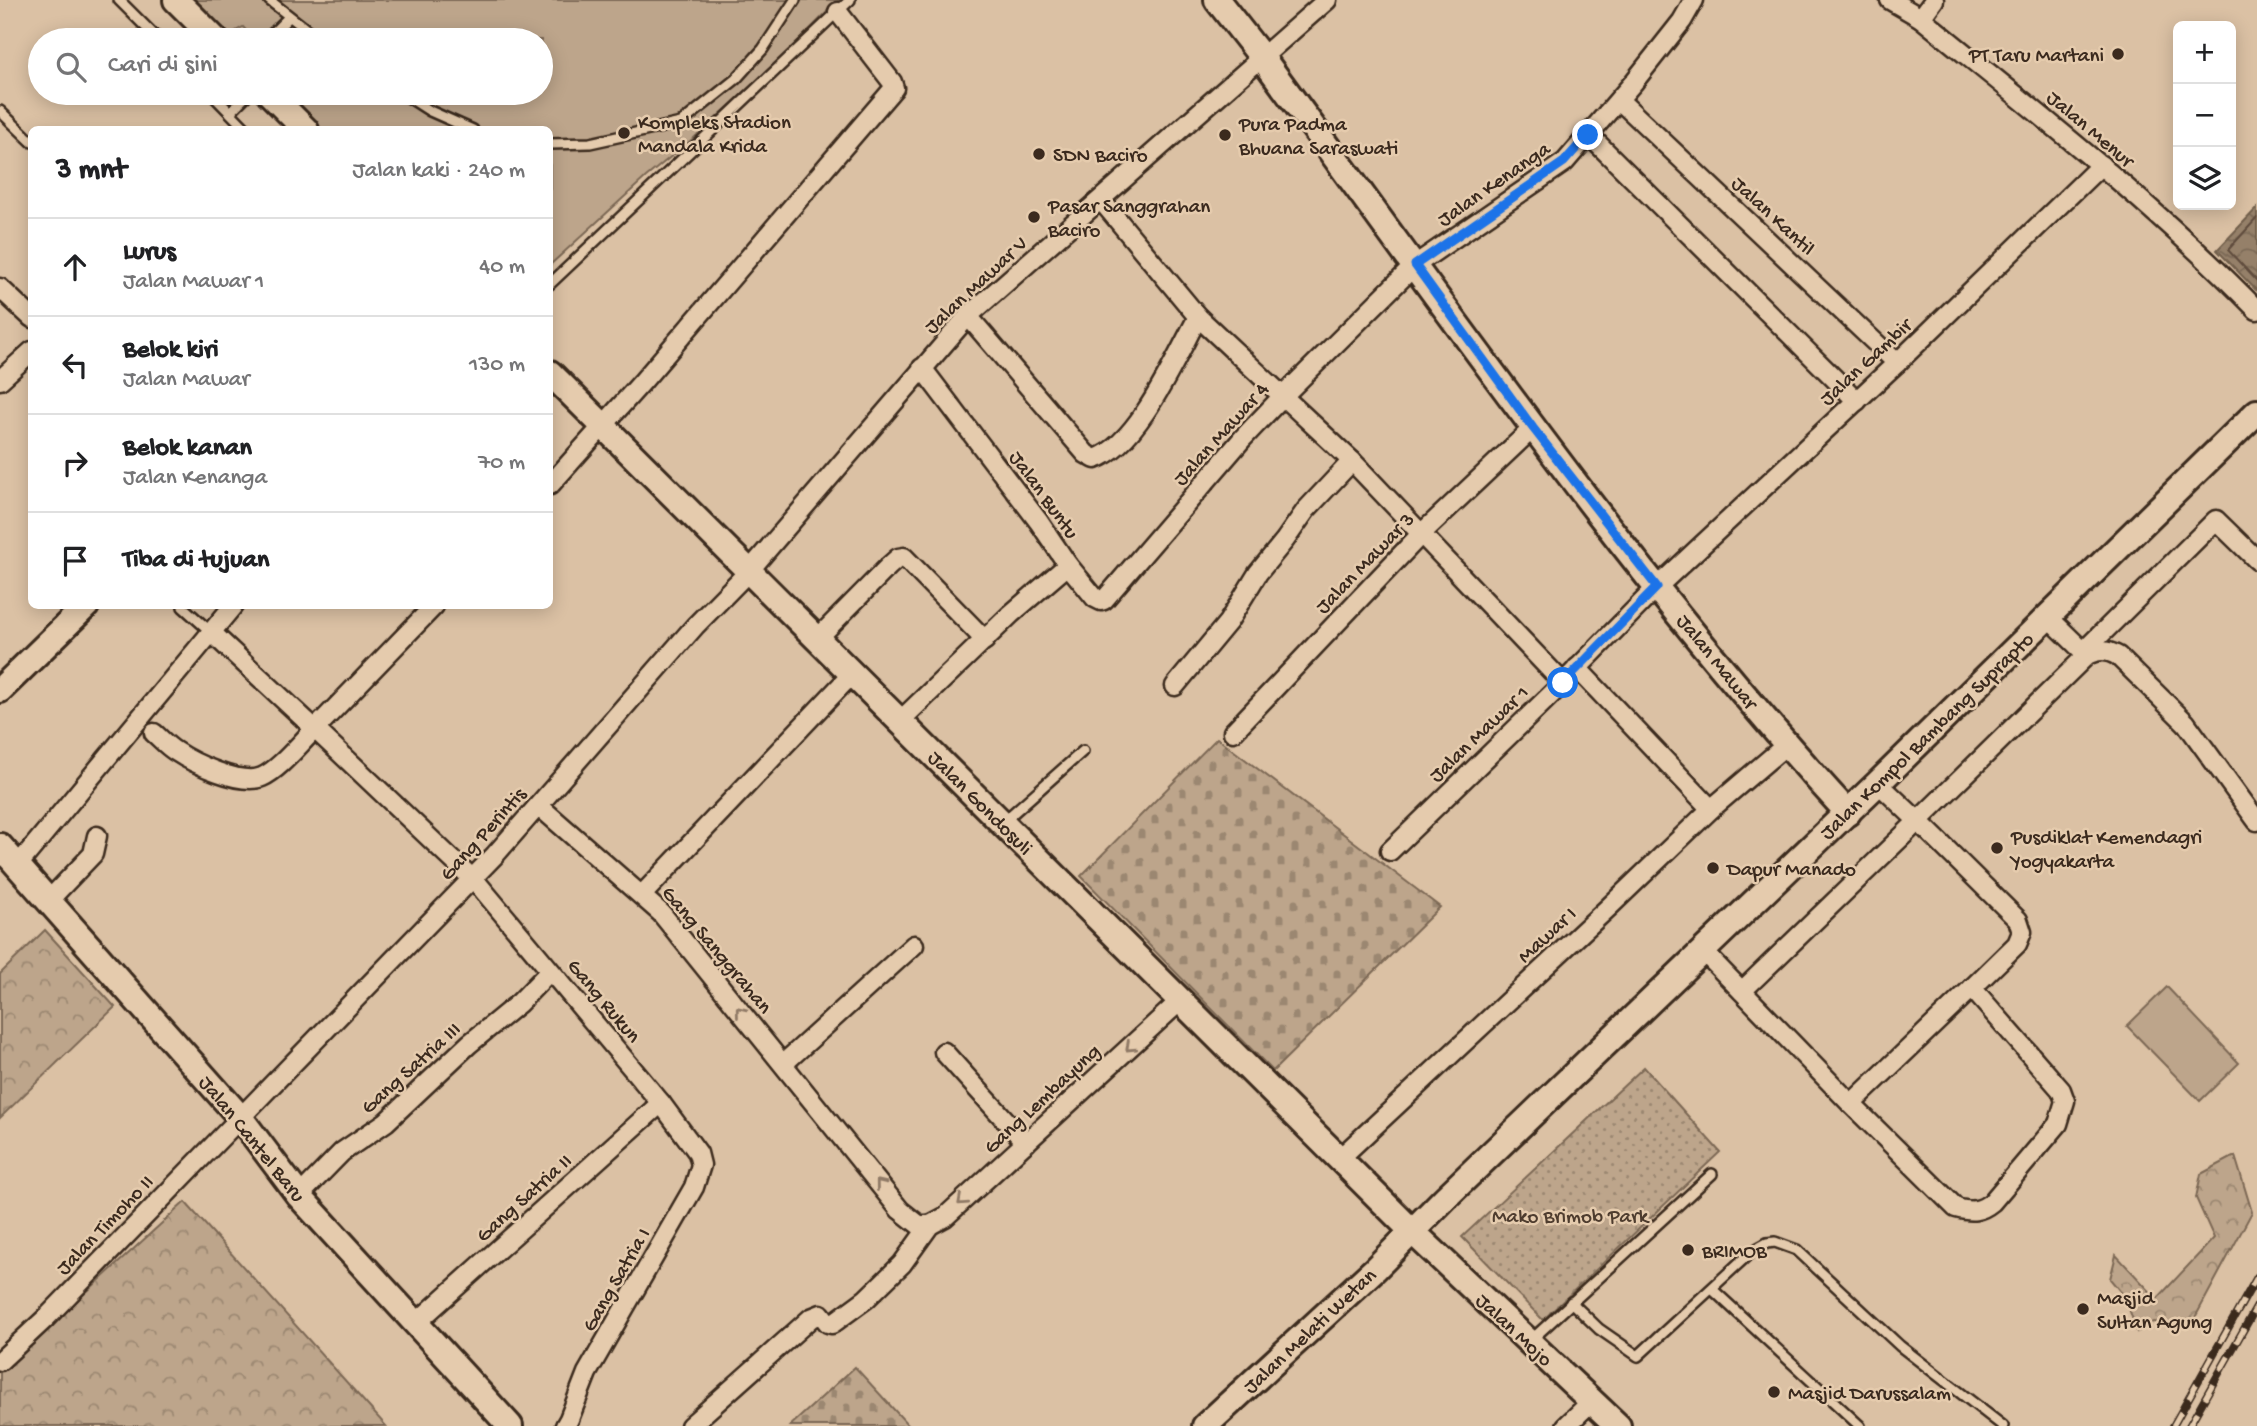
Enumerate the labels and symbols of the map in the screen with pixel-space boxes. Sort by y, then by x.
place label: PT Taru Martani [1968,45,2104,70]
marker: PT Taru Martani [2110,46,2126,62]
street label: Jalan Menur [2040,87,2139,176]
place label: Kompleks Stadion Mandala Krida [638,112,791,161]
place label: Pura Padma Bhuana Saraswati [1238,114,1398,163]
route end [1572,119,1603,150]
marker: Kompleks Stadion Mandala Krida [616,125,632,141]
marker: Pura Padma Bhuana Saraswati [1217,127,1233,143]
street label: Jalan Kenanga [1434,137,1557,234]
place label: SDN Baciro [1053,145,1148,170]
marker: SDN Baciro [1031,146,1047,162]
street label: Jalan Kantil [1725,173,1819,263]
place label: Pasar Sanggrahan Baciro [1047,196,1210,245]
marker: Pasar Sanggrahan Baciro [1026,209,1042,225]
street label: Jalan Mawar V [920,232,1034,341]
street label: Jalan Gambir [1816,313,1920,413]
street label: Jalan Mawar 4 [1170,378,1276,492]
street label: Jalan Buntu [1002,447,1083,545]
street label: Jalan Mawar 3 [1312,508,1421,620]
street label: Jalan Mawar [1669,610,1762,717]
street label: Jalan Kompol Bambang Suprapto [1816,628,2041,847]
route start [1547,667,1578,698]
street label: Jalan Mawar 1 [1425,682,1536,789]
street label: Jalan Gondosuli [921,747,1036,862]
street label: Gang Perintis [436,783,534,887]
place label: Pusdiklat Kemendagri Yogyakarta [2009,827,2202,876]
marker: Pusdiklat Kemendagri Yogyakarta [1989,840,2005,856]
place label: Dapur Manado [1725,859,1856,884]
marker: Dapur Manado [1705,860,1721,876]
street label: Gang Sanggrahan [655,882,776,1020]
street label: Mawar I [1514,903,1583,970]
street label: Gang Rukun [560,955,645,1049]
one-way arrow [736,1007,748,1020]
street label: Gang Satria III [357,1018,467,1121]
one-way arrow [1125,1039,1138,1051]
street label: Gang Lembayung [980,1040,1107,1161]
street label: Jalan Cantel Baru [192,1072,309,1209]
street label: Gang Satria II [472,1150,578,1249]
street label: Jalan Timoho II [52,1171,161,1282]
one-way arrow [875,1180,888,1192]
one-way arrow [958,1193,971,1205]
park label: Mako Brimob Park [1492,1206,1651,1231]
street label: Gang Satria I [578,1225,658,1337]
place label: BRIMOB [1701,1241,1768,1266]
marker: BRIMOB [1680,1242,1696,1258]
street label: Jalan Melati Wetan [1240,1265,1383,1401]
place label: Masjid Sultan Agung [2097,1288,2213,1337]
street label: Jalan Mojo [1469,1290,1556,1374]
marker: Masjid Sultan Agung [2075,1301,2091,1317]
place label: Masjid Darussalam [1788,1383,1951,1408]
marker: Masjid Darussalam [1766,1384,1782,1400]

